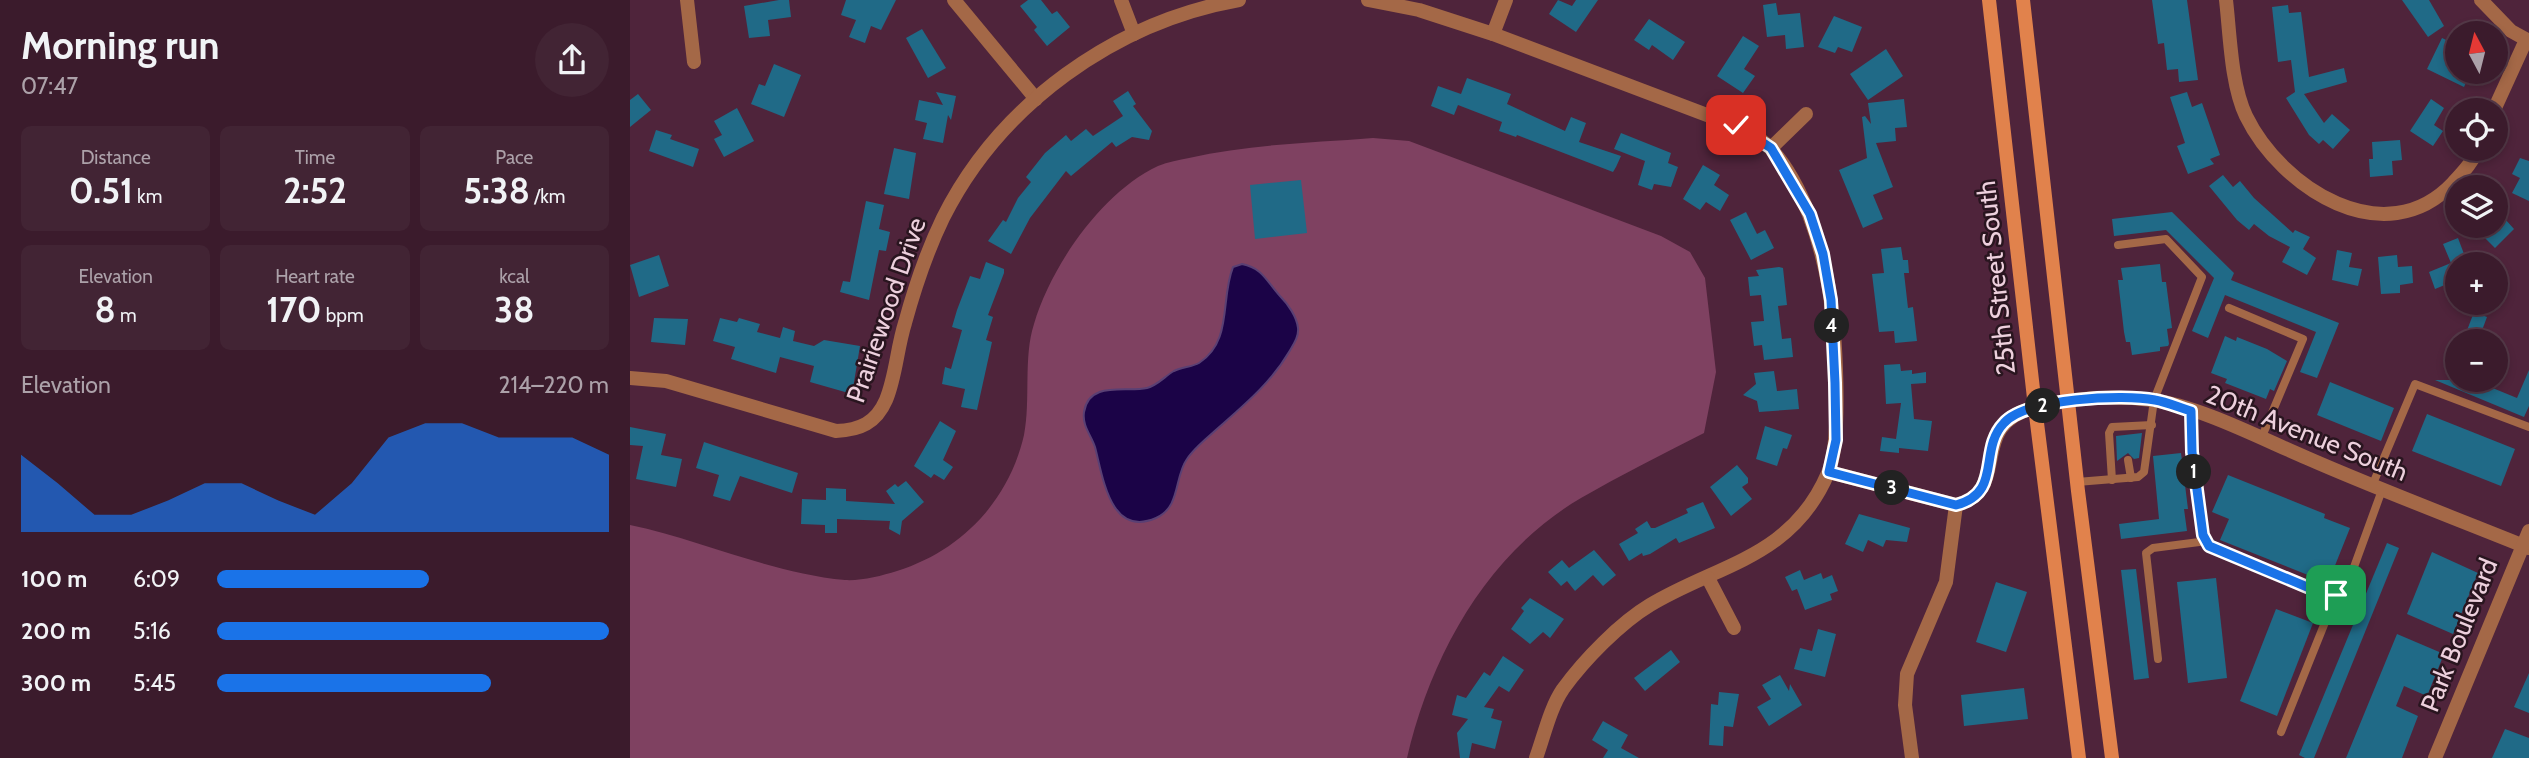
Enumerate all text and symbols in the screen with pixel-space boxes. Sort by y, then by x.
north arrow [2445,21,2508,84]
map controls [2445,21,2508,392]
text: Morning run [21,22,220,69]
button: share [535,23,609,97]
text: 07:47 [21,72,78,100]
pin [1706,95,1766,155]
button: locate [2445,98,2508,161]
icon: check [1717,106,1755,144]
text: Distance [81,146,151,169]
text: Time [295,146,335,169]
text: Pace [495,146,533,169]
text: 0.51 [69,169,133,212]
text: 2:52 [283,169,347,212]
text: 5:38 [463,169,530,212]
button: layers [2445,175,2508,238]
street label: 25th Street South [1970,179,2022,377]
text: km [133,185,162,208]
text: /km [530,185,565,208]
street label: Prairiewood Drive [839,213,933,407]
button: + [2445,252,2508,315]
text: Elevation [79,265,153,288]
text: Heart rate [275,265,355,288]
text: kcal [499,265,529,288]
text: 8 [95,288,116,331]
text: 170 [266,288,322,331]
text: 38 [494,288,534,331]
text: m [116,304,137,327]
text: bpm [322,304,364,327]
pin: 4 [1814,308,1850,344]
text: 4 [1826,314,1837,337]
button: − [2445,329,2508,392]
text: Elevation [21,371,111,399]
text: 214–220 m [499,371,609,399]
street label: 20th Avenue South [2201,378,2413,488]
pin: 2 [2026,388,2060,424]
text: 2 [2037,394,2048,417]
pin: 1 [2176,454,2212,490]
text: 1 [2190,460,2197,483]
pin: 3 [1874,470,1910,505]
text: 3 [1886,476,1897,499]
street label: Park Boulevard [2414,554,2504,716]
text: 100 m [21,565,87,593]
text: 6:09 [133,565,180,593]
pin [2306,565,2366,625]
icon: arrive [2317,576,2355,614]
text: 200 m [21,617,91,645]
text: 5:16 [133,617,171,645]
text: 300 m [21,669,91,697]
text: 5:45 [133,669,176,697]

